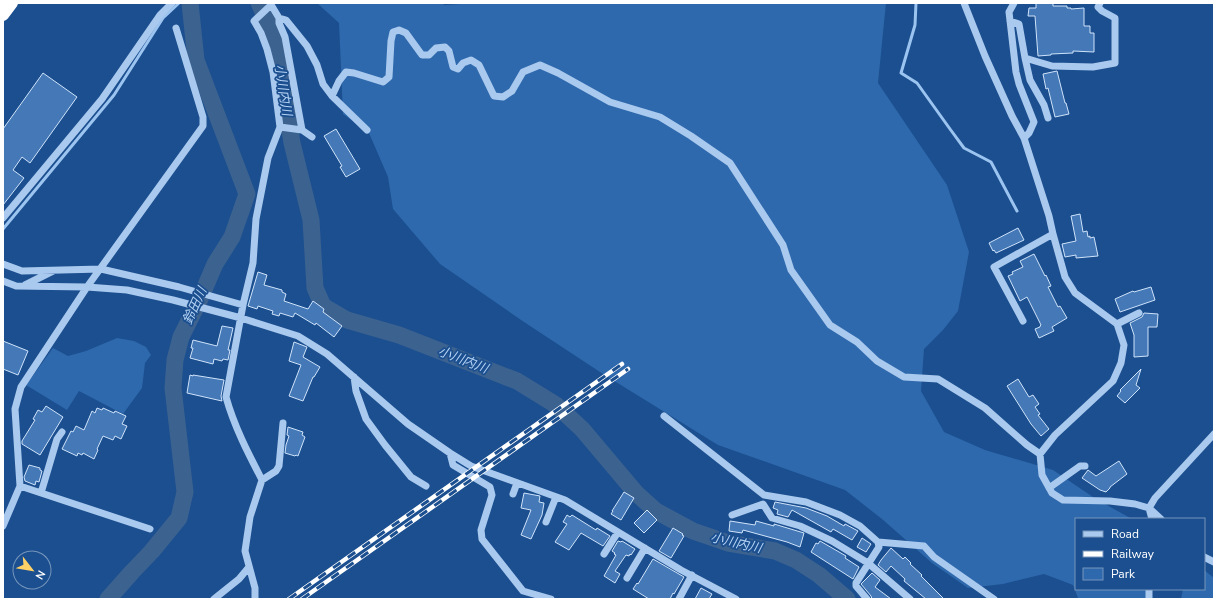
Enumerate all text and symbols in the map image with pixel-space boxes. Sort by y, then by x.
water label: 小川内川 [270,63,296,119]
water label: 鈴田川 [179,283,212,327]
water label: 小川内川 [435,342,492,378]
legend [1075,518,1205,590]
text: Road [1111,526,1139,542]
water label: 小川内川 [709,528,765,558]
text: Railway [1111,546,1155,562]
north arrow [12,550,52,590]
text: Park [1111,566,1136,582]
text: N [32,568,49,582]

